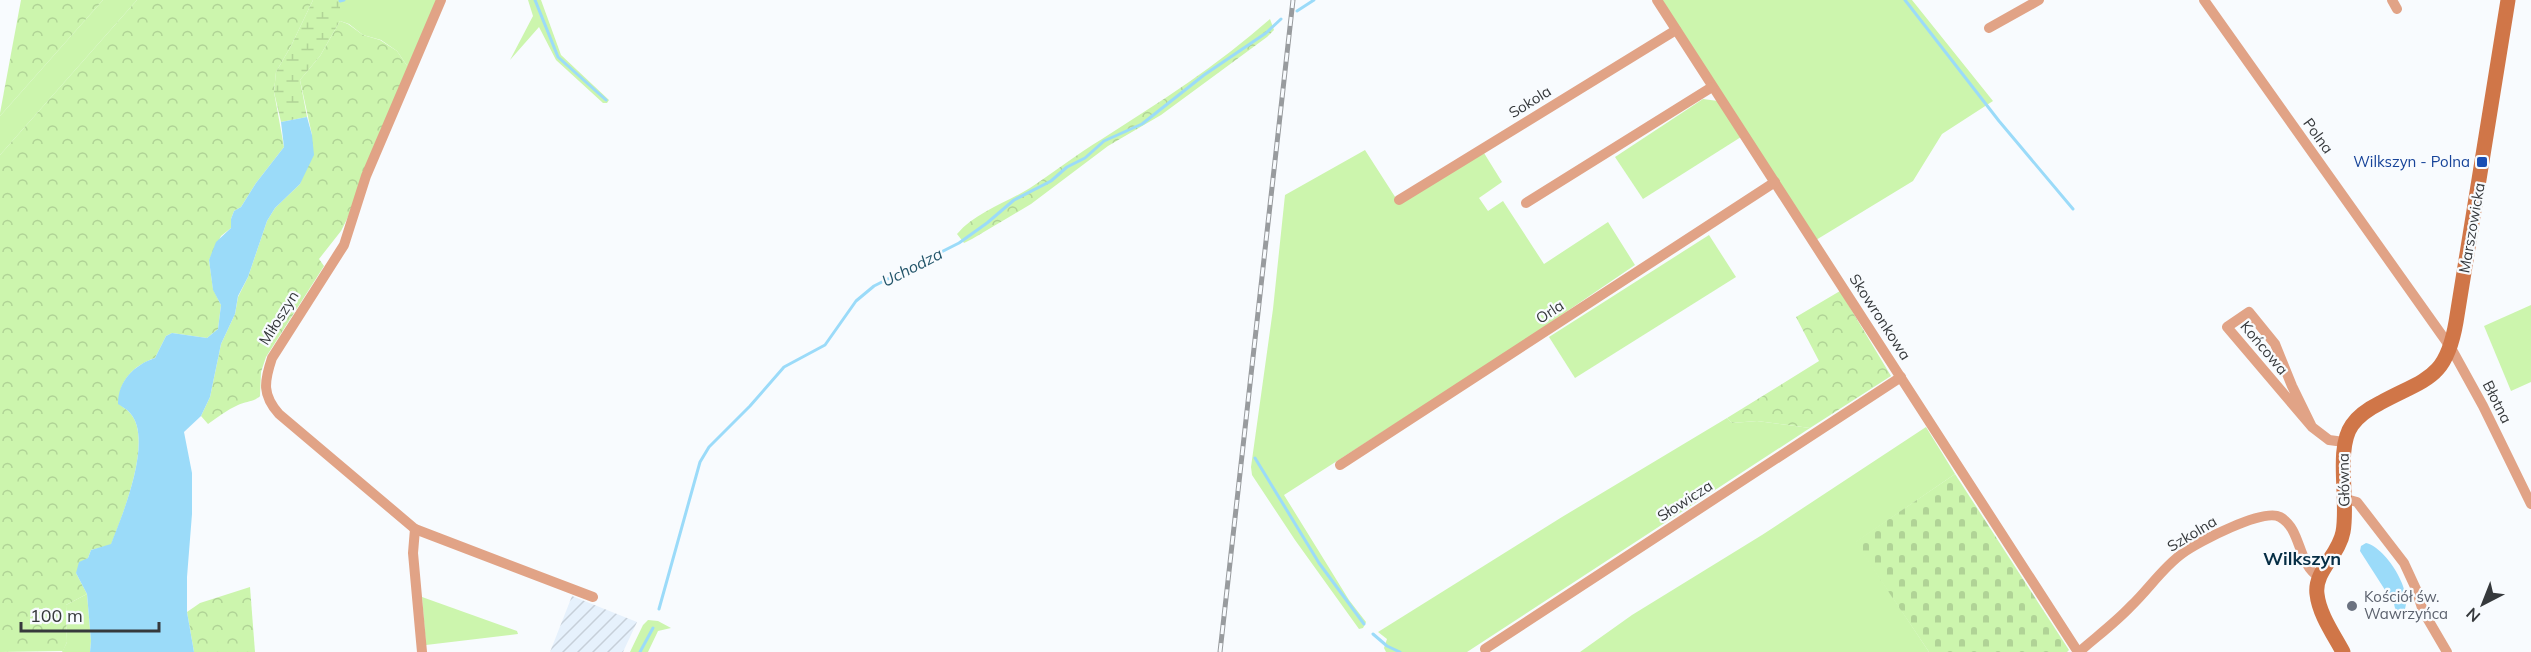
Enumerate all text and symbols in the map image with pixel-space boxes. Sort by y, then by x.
street label: Sokola [1505,81,1555,122]
street label: Polna [2299,114,2338,157]
place label: Wilkszyn - Polna [2353,152,2470,171]
marker: Wilkszyn - Polna [2475,155,2489,169]
street label: Marszowicka [2454,181,2489,275]
water label: Uchodza [878,243,946,291]
street label: Skowronkowa [1846,270,1915,363]
street label: Miłoszyn [255,287,303,348]
street label: Orla [1532,296,1567,328]
street label: Końcowa [2236,317,2292,378]
street label: Błotna [2479,377,2516,426]
street label: Główna [2334,453,2353,507]
street label: Słowicza [1654,476,1716,525]
street label: Szkolna [2163,511,2220,556]
district label: Wilkszyn [2263,547,2341,570]
north arrow [2453,574,2513,634]
place label: Kościół św. Wawrzyńca [2364,587,2448,623]
scale bar [21,595,159,633]
marker: Kościół św. Wawrzyńca [2345,599,2359,613]
text: 100 m [30,604,83,627]
text: N [2462,604,2484,627]

